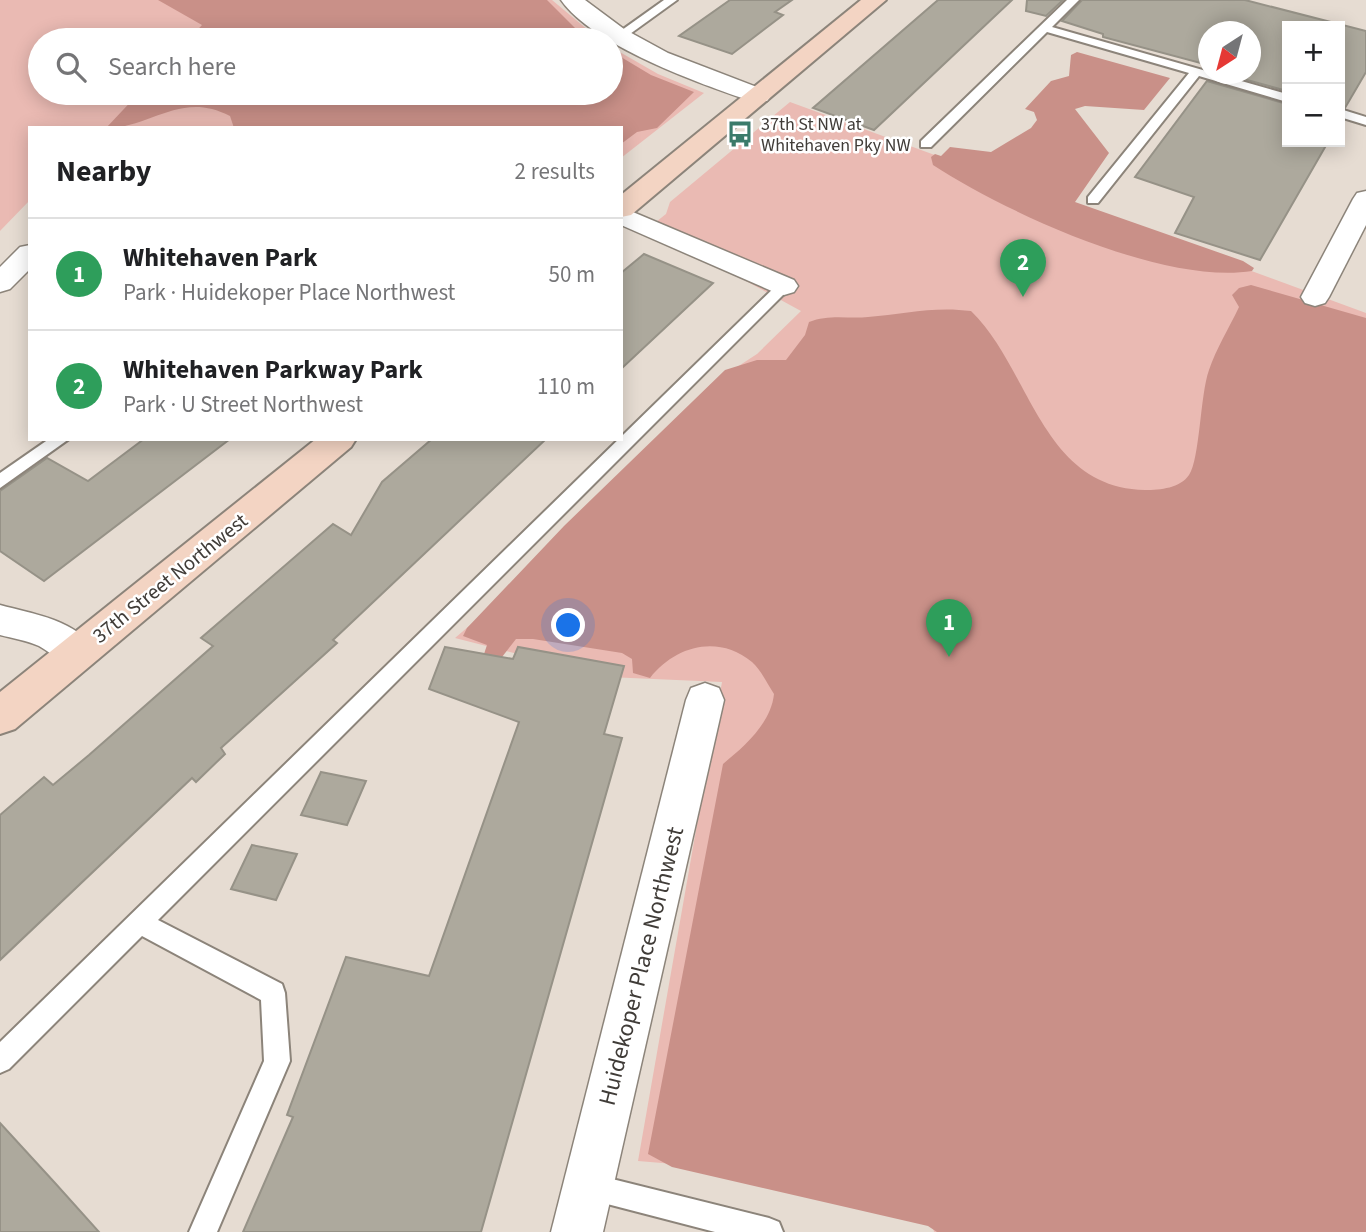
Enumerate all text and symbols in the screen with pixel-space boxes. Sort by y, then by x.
north arrow [1198,21,1261,84]
map controls [1282,21,1345,147]
button: + [1282,21,1345,84]
search box [28,28,623,105]
icon: search [52,48,90,86]
text: Search here [108,48,236,85]
button: − [1282,84,1345,147]
place label: 37th St NW at Whitehaven Pky NW [761,112,911,158]
bus stop icon: 37th St NW at Whitehaven Pky NW [725,119,755,149]
text: Nearby [56,150,151,193]
text: 2 results [515,155,595,188]
text: Whitehaven Park [123,239,318,276]
pin: 2 [1000,239,1046,297]
text: 1 [73,258,85,291]
text: 50 m [548,258,595,291]
text: Park · Huidekoper Place Northwest [123,276,455,309]
text: Whitehaven Parkway Park [123,351,423,388]
text: 2 [73,370,85,403]
text: 110 m [537,370,595,403]
text: Park · U Street Northwest [123,388,363,421]
street label: 37th Street Northwest [86,506,254,650]
pin: 1 [926,599,972,657]
your location [551,608,585,642]
street label: Huidekoper Place Northwest [590,823,693,1109]

